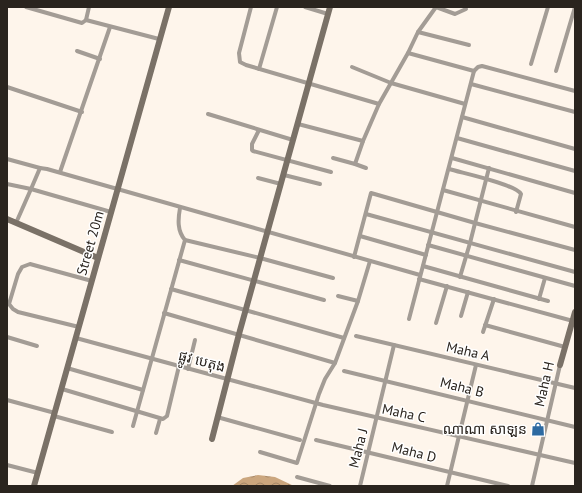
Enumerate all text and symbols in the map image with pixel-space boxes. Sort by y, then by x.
street label: Street 20m [72,209,108,277]
street label: Maha A [444,337,492,365]
street label: ផ្លូវ បេតុង [176,346,227,379]
street label: Maha H [530,360,558,408]
street label: Maha B [438,373,486,401]
street label: Maha C [380,400,428,426]
place label: ណាណា សាឡន [443,420,527,438]
shop icon: ណាណា សាឡន [530,421,546,437]
street label: Maha J [344,426,372,470]
street label: Maha D [390,438,438,466]

